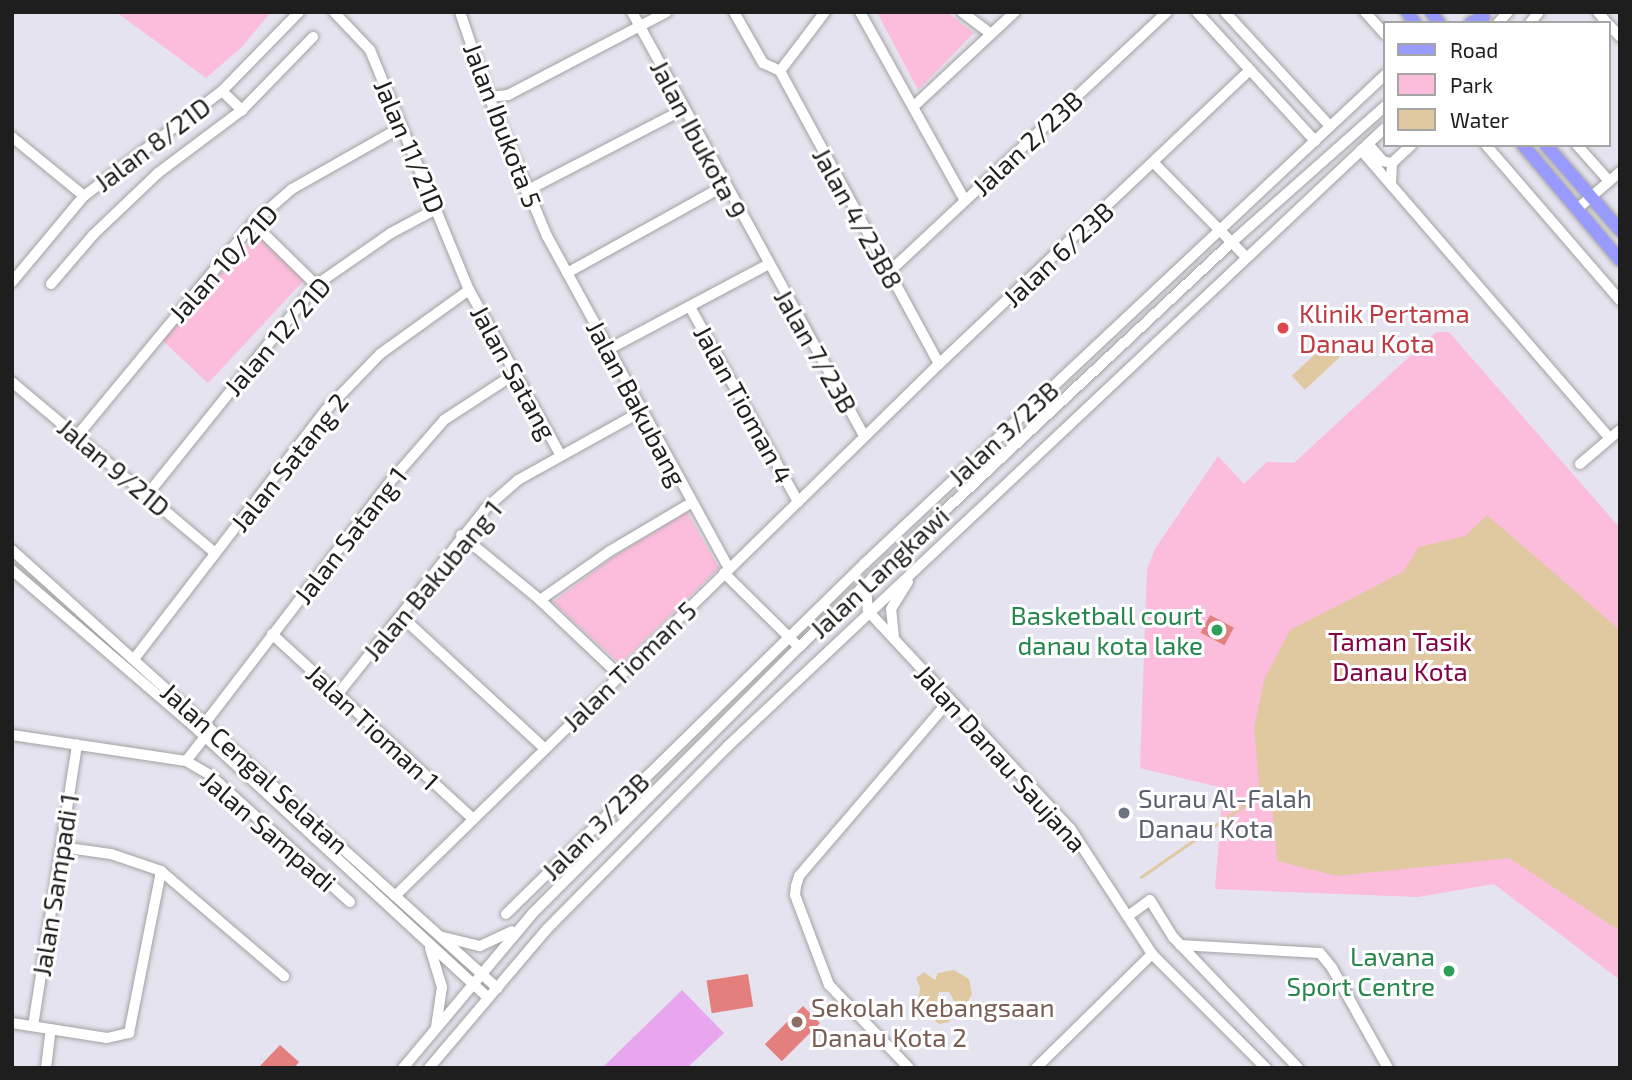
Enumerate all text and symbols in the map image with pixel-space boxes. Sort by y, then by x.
legend [1384,21,1611,147]
text: Road [1450,37,1498,62]
street label: Jalan Ibukota 5 [457,38,549,212]
street label: Jalan Ibukota 9 [644,54,754,224]
text: Park [1450,72,1493,97]
street label: Jalan 11/21D [368,74,452,218]
street label: Jalan 2/23B [965,84,1089,202]
street label: Jalan 8/21D [88,90,216,198]
text: Water [1450,107,1509,132]
street label: Jalan 4/23B8 [806,142,910,294]
street label: Jalan 6/23B [996,195,1120,313]
street label: Jalan 10/21D [162,198,284,328]
street label: Jalan 12/21D [217,270,337,402]
street label: Jalan 7/23B [768,283,864,419]
place label: Klinik Pertama Danau Kota [1299,297,1470,358]
street label: Jalan Satang [464,299,564,445]
street label: Jalan Bakubang [580,315,694,491]
marker: Klinik Pertama Danau Kota [1273,318,1293,338]
street label: Jalan Tioman 4 [688,319,800,489]
street label: Jalan 3/23B [941,374,1065,492]
street label: Jalan Satang 2 [224,386,354,538]
street label: Jalan 9/21D [52,411,176,523]
street label: Jalan Satang 1 [287,460,413,610]
street label: Jalan Bakubang 1 [356,494,508,666]
street label: Jalan Langkawi [803,500,955,644]
street label: Jalan Tioman 5 [555,594,703,738]
place label: Basketball court danau kota lake [1010,599,1203,660]
marker: Basketball court danau kota lake [1209,622,1225,638]
park label: Taman Tasik Danau Kota [1328,625,1472,686]
street label: Jalan Tioman 1 [300,657,446,797]
street label: Jalan Danau Saujana [909,658,1093,858]
street label: Jalan Cengal Selatan [155,675,355,861]
street label: Jalan Sampadi [195,764,343,898]
street label: Jalan 3/23B [535,766,655,886]
place label: Surau Al-Falah Danau Kota [1138,782,1313,844]
street label: Jalan Sampadi 1 [25,791,85,979]
marker: Surau Al-Falah Danau Kota [1116,805,1132,821]
place label: Lavana Sport Centre [1287,940,1435,1002]
marker: Lavana Sport Centre [1441,963,1457,979]
place label: Sekolah Kebangsaan Danau Kota 2 [811,991,1055,1052]
marker: Sekolah Kebangsaan Danau Kota 2 [789,1014,805,1030]

